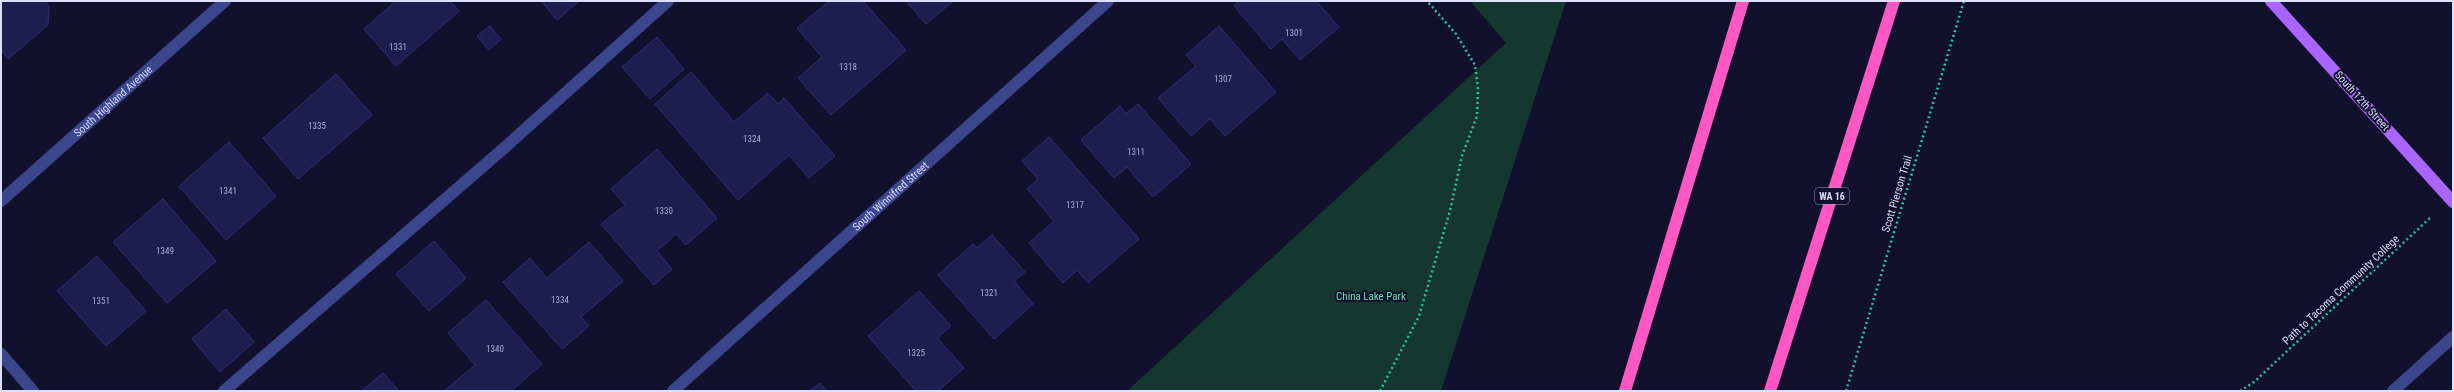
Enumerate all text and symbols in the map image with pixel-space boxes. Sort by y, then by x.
house number: 1301 [1285,28,1303,38]
house number: 1331 [389,42,407,52]
house number: 1318 [839,62,857,72]
street label: South Highland Avenue [71,63,155,139]
street label: South 12th Street [2332,69,2392,133]
house number: 1307 [1214,74,1232,84]
house number: 1335 [308,121,326,131]
house number: 1324 [743,134,761,144]
house number: 1311 [1127,147,1145,157]
street label: Scott Pierson Trail [1879,154,1915,234]
street label: South Winnifred Street [850,159,931,233]
house number: 1341 [219,186,237,196]
road number: WA 16 [1815,188,1849,204]
house number: 1317 [1066,200,1084,210]
house number: 1330 [655,206,673,216]
street label: Path to Tacoma Community College [2280,232,2402,348]
house number: 1349 [156,246,174,256]
house number: 1321 [980,288,998,298]
park label: China Lake Park [1336,290,1406,303]
house number: 1334 [551,295,569,305]
house number: 1351 [92,296,110,306]
house number: 1340 [486,344,504,354]
house number: 1325 [907,348,925,358]

